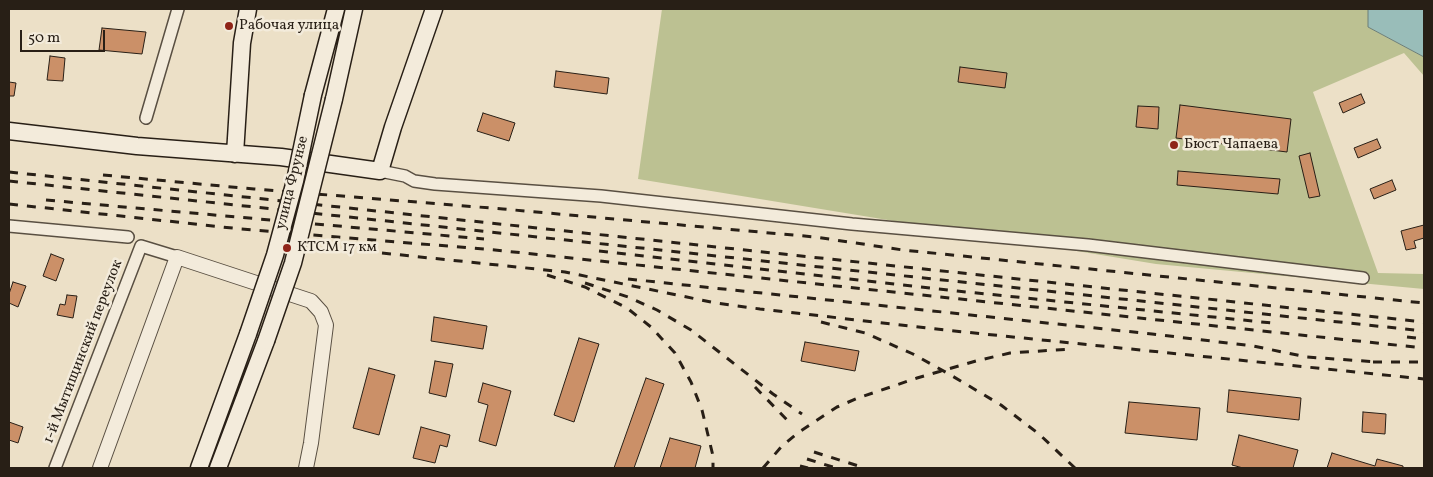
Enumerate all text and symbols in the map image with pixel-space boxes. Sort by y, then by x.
place label: Рабочая улица [239,17,339,35]
scale bar [22,20,108,52]
marker: Рабочая улица [223,20,235,32]
text: 50 m [28,28,60,49]
street label: улица Фрунзе [273,134,313,232]
place label: Бюст Чапаева [1184,136,1278,154]
marker: Бюст Чапаева [1168,139,1180,151]
place label: КТСМ 17 км [297,239,377,257]
marker: КТСМ 17 км [281,242,293,254]
street label: 1-й Мытищинский переулок [41,258,127,446]

